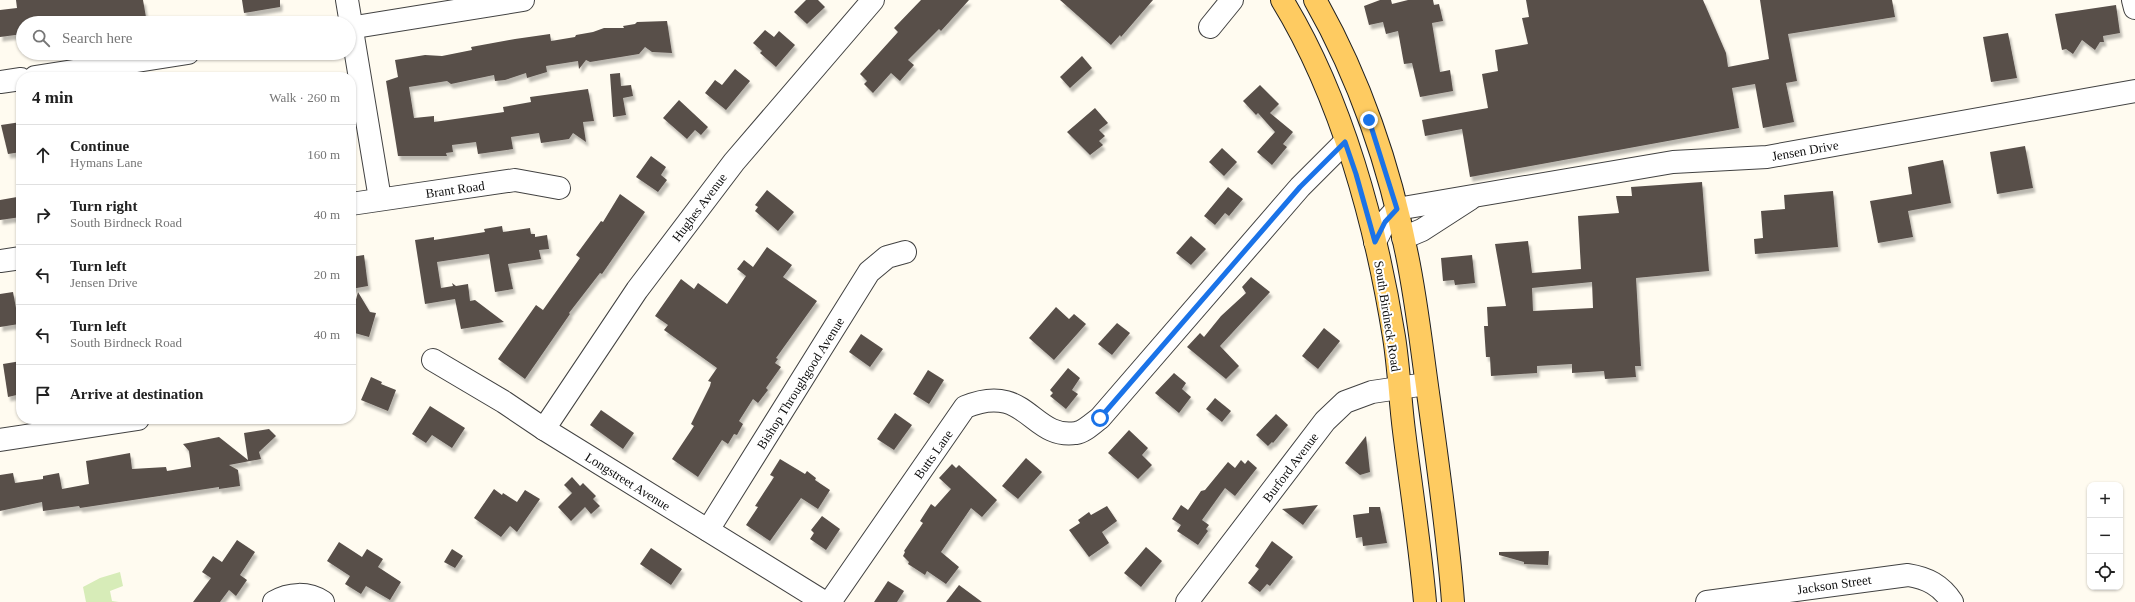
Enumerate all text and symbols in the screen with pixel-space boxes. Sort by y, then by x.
search box [16,16,356,60]
icon: search [30,27,52,49]
text: Search here [62,30,132,46]
text: 4 min [32,88,73,107]
text: Walk · 260 m [269,90,340,105]
route end [1360,111,1378,129]
street label: Jensen Drive [1771,137,1840,164]
text: Continue [70,138,129,154]
icon: ahead [32,144,54,166]
text: 160 m [307,147,340,162]
text: Hymans Lane [70,155,143,170]
street label: Hughes Avenue [669,170,730,244]
street label: Brant Road [425,178,486,201]
text: Turn right [70,198,137,214]
icon: right [32,204,54,226]
text: 40 m [314,207,340,222]
text: South Birdneck Road [70,215,182,230]
text: Turn left [70,258,127,274]
street label: South Birdneck Road [1371,260,1404,373]
icon: left [32,264,54,286]
text: 20 m [314,267,340,282]
text: Jensen Drive [70,275,138,290]
street label: Bishop Throughgood Avenue [754,314,847,452]
text: Turn left [70,318,127,334]
icon: left [32,324,54,346]
text: 40 m [314,327,340,342]
text: South Birdneck Road [70,335,182,350]
icon: arrive [32,384,54,406]
text: Arrive at destination [70,386,203,402]
route start [1091,409,1109,427]
street label: Butts Lane [911,427,956,482]
street label: Burford Avenue [1259,429,1322,505]
street label: Longstreet Avenue [582,449,673,514]
map controls [2087,482,2123,590]
button: + [2087,482,2123,518]
button: − [2087,518,2123,554]
button: locate [2087,554,2123,590]
street label: Jackson Street [1796,572,1872,597]

